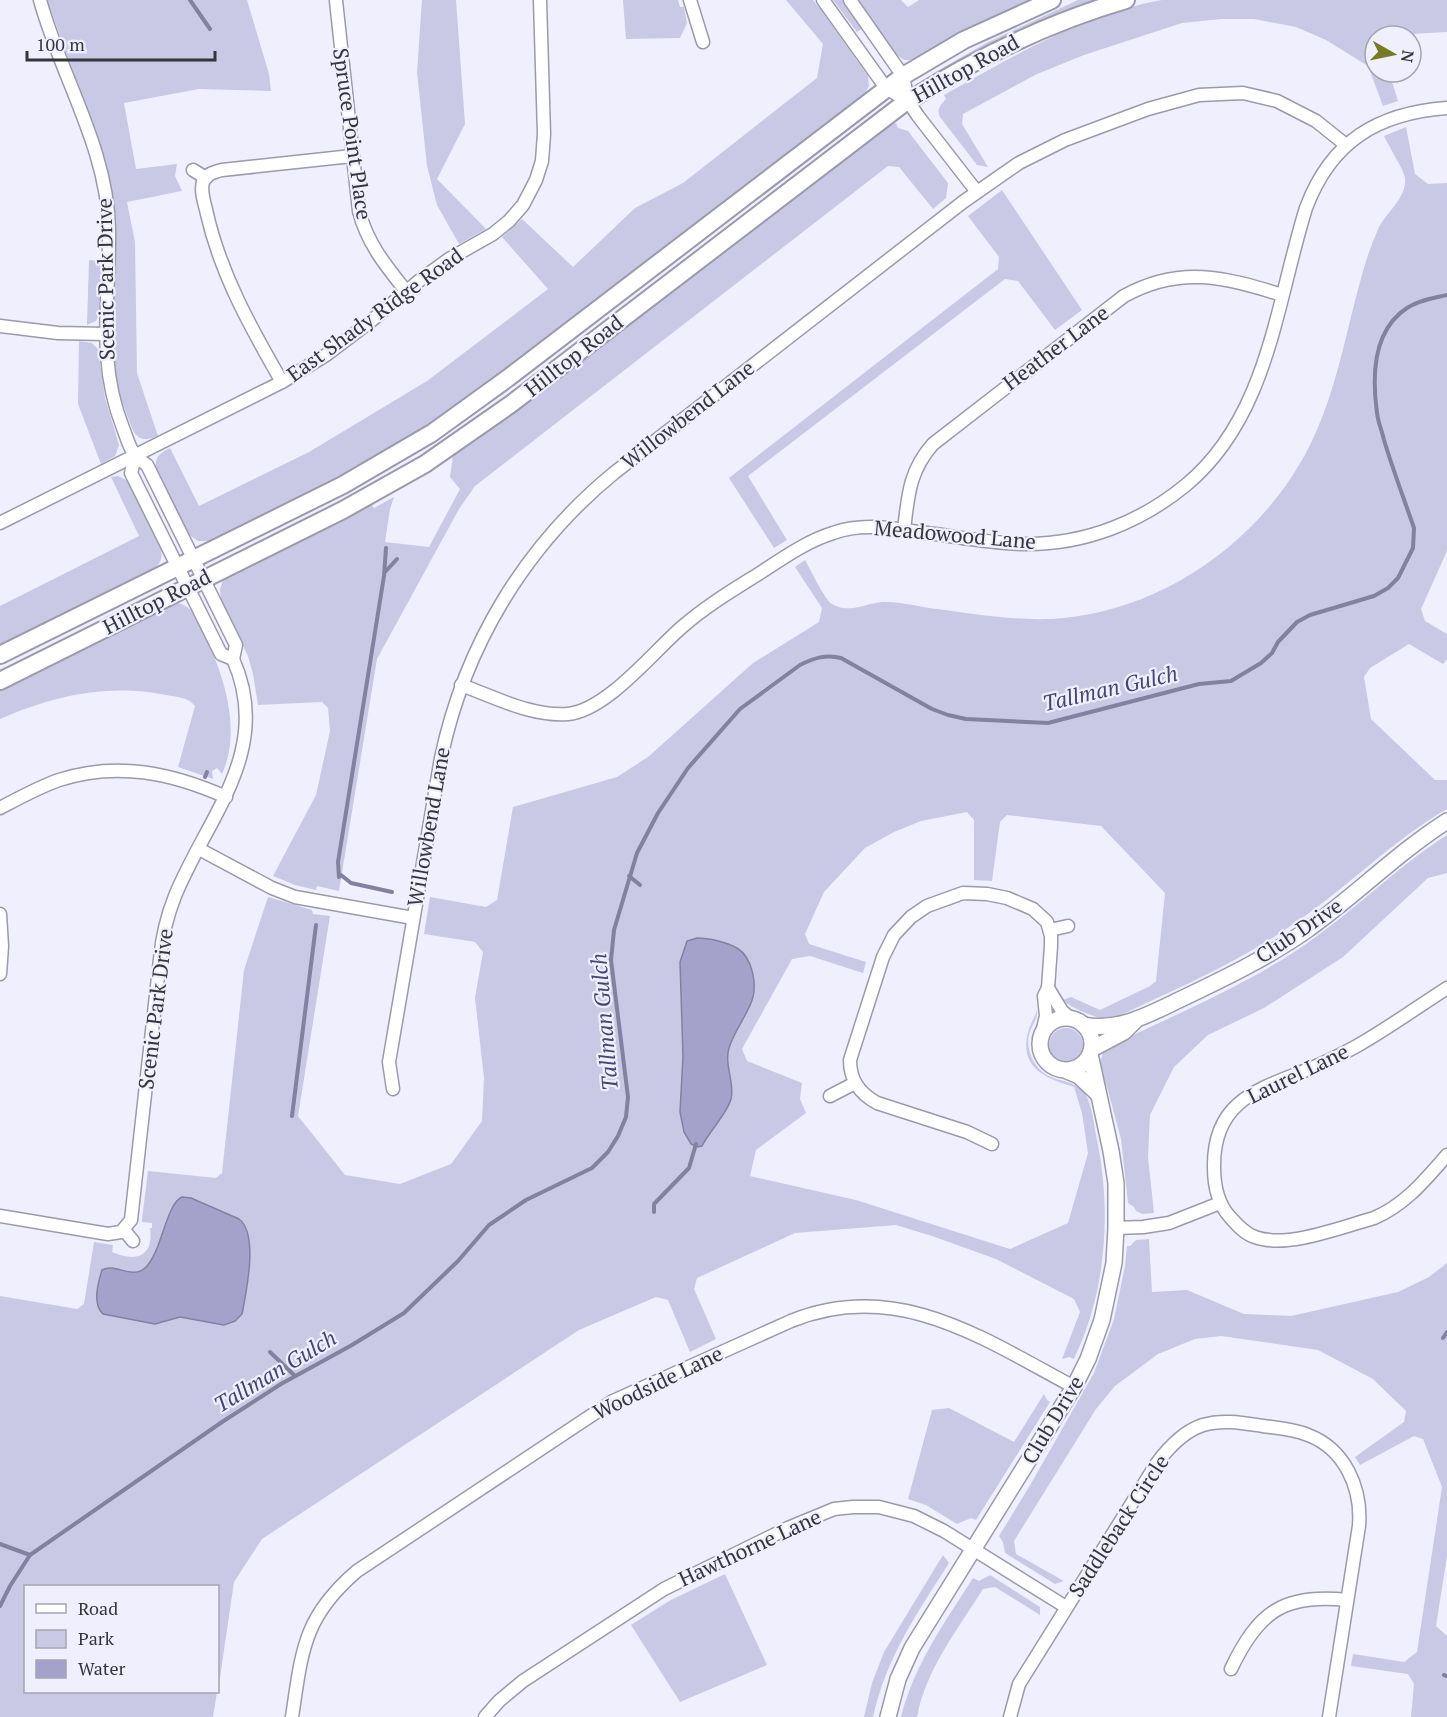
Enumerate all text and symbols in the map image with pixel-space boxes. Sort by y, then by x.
scale bar [27,24,214,62]
north arrow [1363,24,1423,84]
street label: Hilltop Road [907,27,1024,109]
text: 100 m [36,32,85,56]
street label: Spruce Point Place [327,46,379,221]
text: N [1396,49,1420,64]
street label: Scenic Park Drive [90,198,120,360]
street label: East Shady Ridge Road [281,241,468,388]
street label: Heather Lane [997,298,1114,396]
street label: Hilltop Road [518,308,629,402]
street label: Willowbend Lane [615,353,760,475]
street label: Meadowood Lane [873,513,1037,555]
street label: Hilltop Road [98,562,216,640]
water label: Tallman Gulch [1040,658,1180,717]
street label: Willowbend Lane [400,745,456,909]
street label: Club Drive [1250,891,1347,969]
street label: Scenic Park Drive [131,927,179,1091]
water label: Tallman Gulch [583,952,624,1092]
street label: Laurel Lane [1242,1037,1353,1110]
water label: Tallman Gulch [208,1323,341,1418]
street label: Woodside Lane [588,1339,727,1426]
street label: Club Drive [1015,1370,1090,1469]
street label: Saddleback Circle [1062,1449,1175,1602]
street label: Hawthorne Lane [674,1502,825,1592]
legend [24,1585,219,1693]
text: Road [78,1596,118,1620]
text: Park [78,1626,115,1650]
text: Water [78,1656,125,1680]

